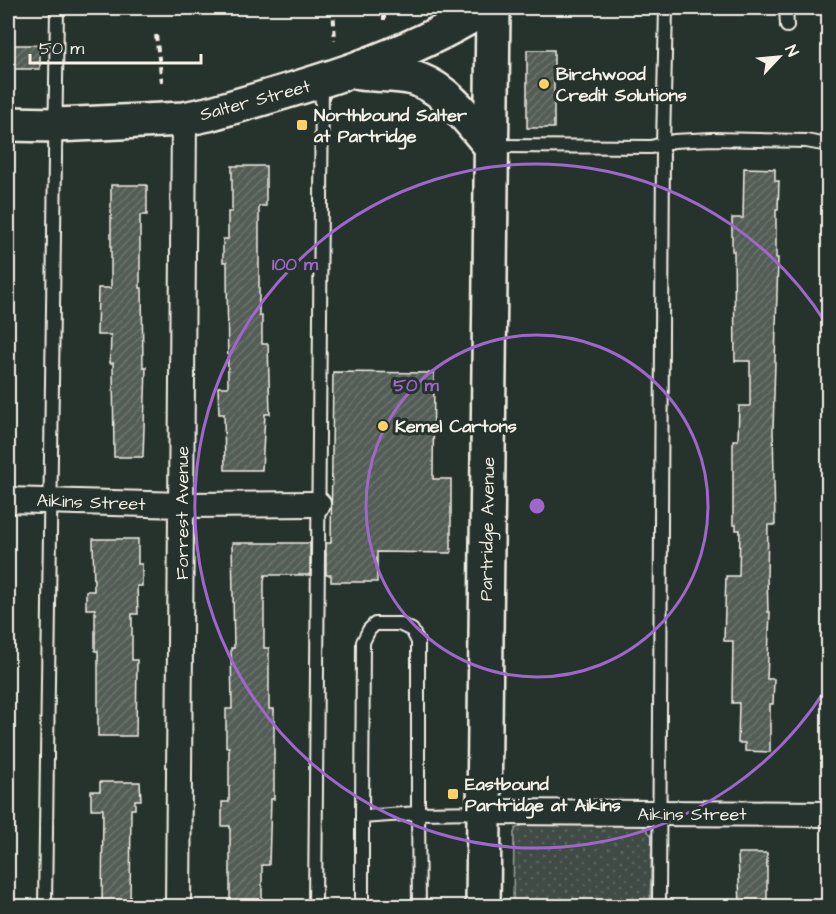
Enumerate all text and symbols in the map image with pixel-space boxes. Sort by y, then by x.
scale bar [30,27,201,65]
north arrow [749,27,809,87]
text: 50 m [39,36,84,61]
text: N [779,42,804,60]
place label: Birchwood Credit Solutions [556,62,687,108]
street label: Salter Street [197,74,314,127]
marker: Birchwood Credit Solutions [537,77,551,91]
place label: Northbound Salter at Partridge [313,103,467,150]
marker: Northbound Salter at Partridge [295,118,309,132]
text: 100 m [272,252,319,277]
text: 50 m [393,373,440,398]
place label: Kemel Cartons [395,414,517,439]
marker: Kemel Cartons [376,419,390,433]
street label: Forrest Avenue [170,446,195,580]
street label: Partridge Avenue [474,456,502,601]
street label: Aikins Street [36,488,147,517]
centre of rings [527,496,547,516]
place label: Eastbound Partridge at Aikins [465,772,621,819]
marker: Eastbound Partridge at Aikins [446,787,460,801]
street label: Aikins Street [638,802,747,827]

